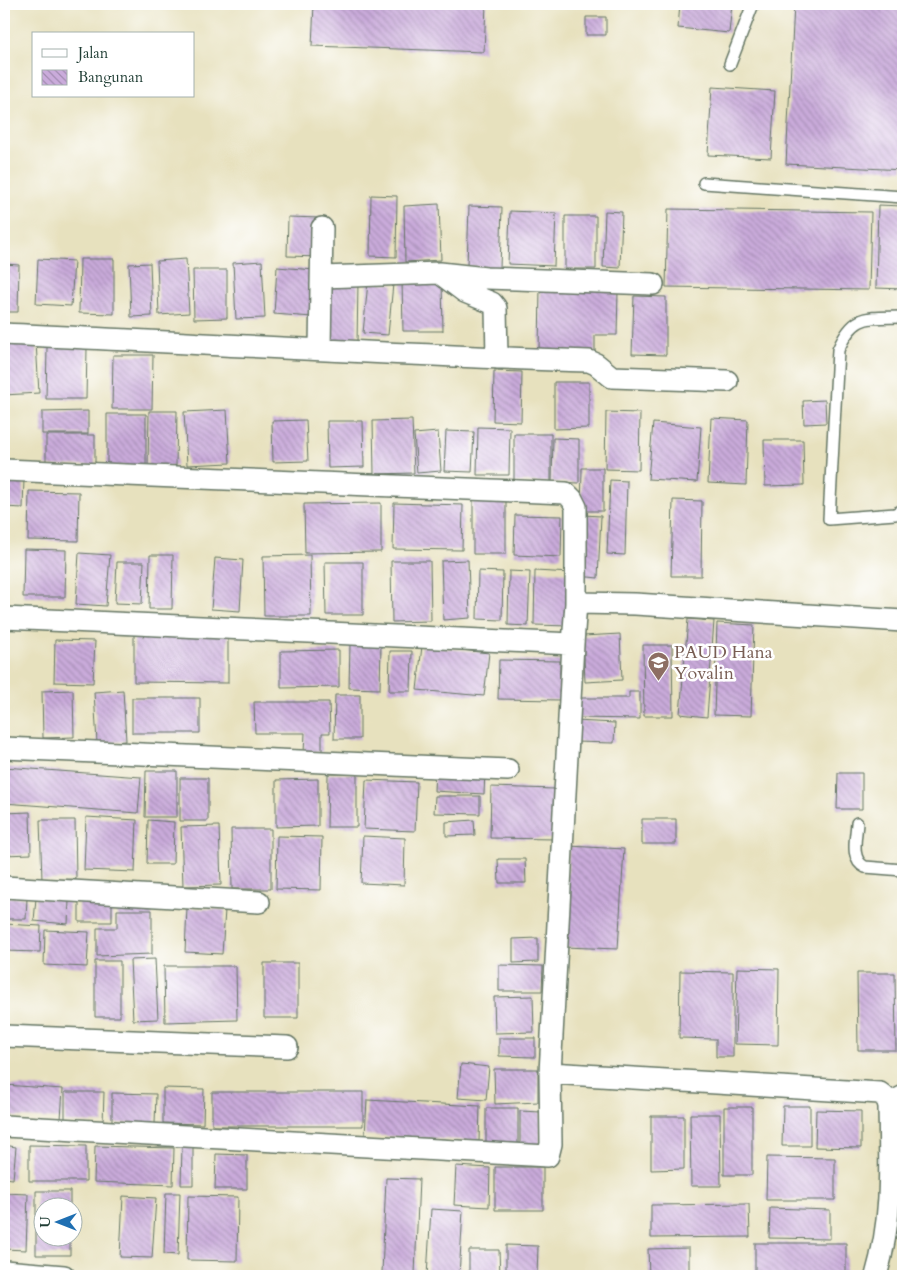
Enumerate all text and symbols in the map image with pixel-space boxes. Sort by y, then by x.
legend [32,32,195,98]
text: Jalan [76,43,109,63]
text: Bangunan [78,67,144,87]
place label: PAUD Hana Yovalin [674,640,773,686]
school or university icon: PAUD Hana Yovalin [646,650,670,681]
north arrow [32,1198,82,1248]
text: U [36,1216,55,1228]

